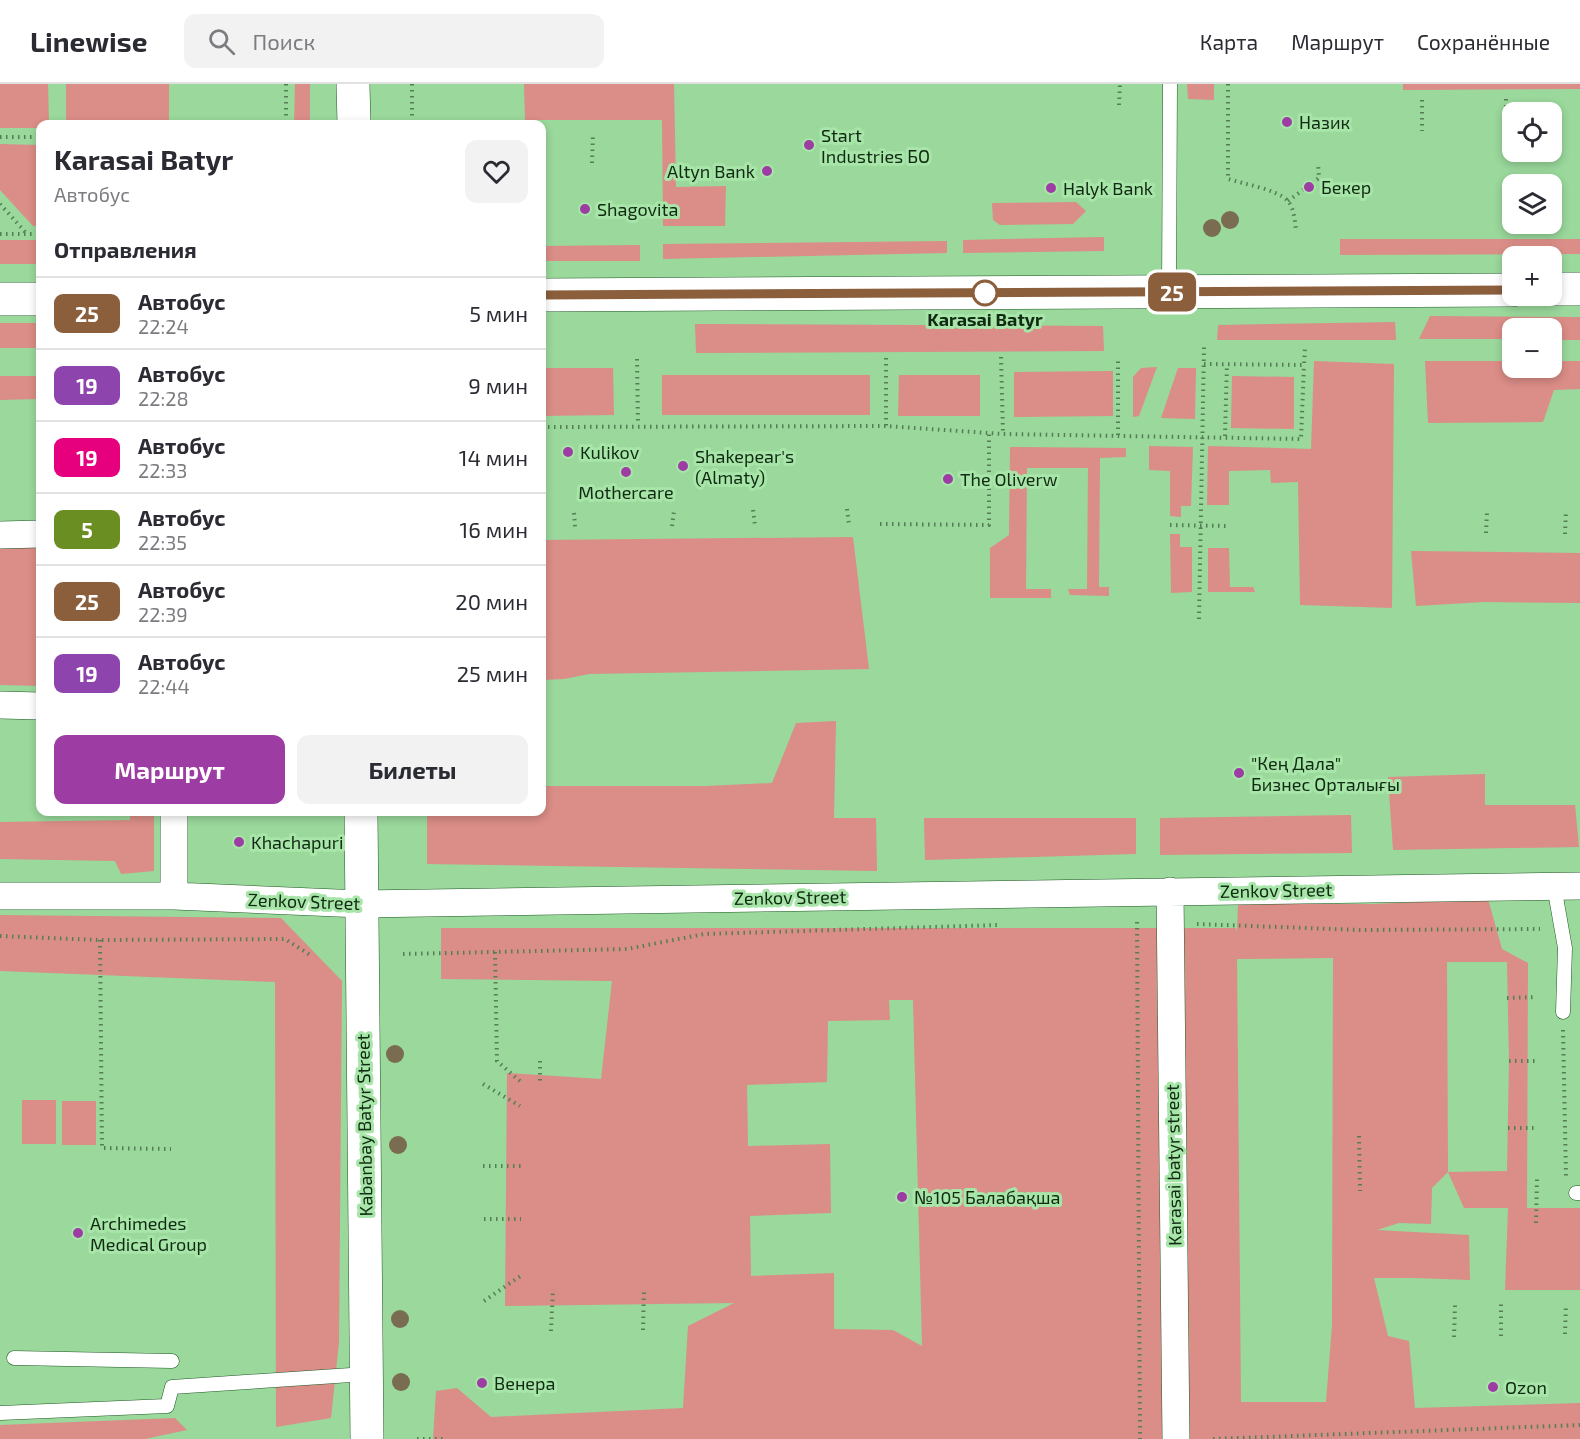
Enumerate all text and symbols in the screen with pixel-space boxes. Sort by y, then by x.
search box [184,14,604,68]
text: Linewise [30,24,148,58]
icon: search [205,25,238,58]
text: Поиск [253,28,315,54]
text: Карта [1200,29,1258,54]
text: Маршрут [1291,29,1384,54]
text: Сохранённые [1417,29,1550,54]
map controls [1502,102,1562,378]
button: locate [1502,102,1562,162]
place label: Назик [1299,111,1350,133]
marker: Назик [1280,115,1294,129]
place label: Start Industries БО [821,124,930,167]
marker: Start Industries БО [802,138,816,152]
button: heart [465,140,528,203]
text: Karasai Batyr [54,142,233,176]
place label: Altyn Bank [667,160,755,182]
marker: Altyn Bank [760,164,774,178]
button: layers [1502,174,1562,234]
place label: Бекер [1321,176,1371,198]
place label: Halyk Bank [1063,177,1153,199]
marker: Бекер [1302,180,1316,194]
marker: Halyk Bank [1044,181,1058,195]
text: Автобус [54,182,130,206]
place label: Shagovita [597,198,678,220]
marker: Shagovita [578,202,592,216]
text: Отправления [54,236,197,262]
button: + [1502,246,1562,306]
line badge: 25 [1145,272,1199,312]
marker: Karasai Batyr [972,280,998,306]
text: 25 [1160,280,1184,305]
text: Автобус [138,288,226,314]
text: 5 мин [469,300,528,326]
text: 25 [75,301,99,326]
place label: Karasai Batyr [927,308,1043,330]
text: 22:24 [138,314,189,338]
button: − [1502,318,1562,378]
text: Автобус [138,360,226,386]
text: 9 мин [468,372,528,398]
text: 19 [76,373,98,398]
text: 22:28 [138,386,189,410]
text: Автобус [138,432,226,458]
place label: Kulikov [580,441,640,463]
text: 14 мин [459,444,528,470]
text: 19 [76,445,98,470]
marker: Kulikov [561,445,575,459]
place label: Shakepear's (Almaty) [695,445,794,488]
text: 22:33 [138,458,187,482]
marker: Shakepear's (Almaty) [676,459,690,473]
marker: Mothercare [619,465,633,479]
place label: The Oliverw [960,468,1058,490]
marker: The Oliverw [941,472,955,486]
place label: Mothercare [578,481,674,503]
text: Автобус [138,504,226,530]
text: 16 мин [460,516,528,542]
text: 5 [81,517,93,542]
text: 22:35 [138,530,187,554]
text: Автобус [138,576,226,602]
text: 20 мин [455,588,528,614]
text: 25 [75,589,99,614]
text: 22:39 [138,602,188,626]
text: Автобус [138,648,226,674]
text: 25 мин [457,660,528,686]
text: 19 [76,661,98,686]
text: 22:44 [138,674,190,698]
button: Маршрут [54,735,285,804]
button: Билеты [297,735,528,804]
place label: "Кең Дала" Бизнес Орталығы [1251,752,1400,795]
marker: "Кең Дала" Бизнес Орталығы [1232,766,1246,780]
place label: Khachapuri [251,831,344,853]
marker: Khachapuri [232,835,246,849]
street label: Zenkov Street [1220,878,1333,902]
street label: Zenkov Street [734,885,847,909]
street label: Zenkov Street [247,888,361,914]
street label: Kabanbay Batyr Street [351,1033,377,1217]
street label: Karasai batyr street [1161,1084,1185,1246]
place label: №105 Балабақша [914,1186,1060,1208]
marker: №105 Балабақша [895,1190,909,1204]
place label: Archimedes Medical Group [90,1212,207,1255]
marker: Archimedes Medical Group [71,1226,85,1240]
place label: Венера [494,1372,556,1394]
marker: Венера [475,1376,489,1390]
place label: Ozon [1505,1376,1547,1398]
marker: Ozon [1486,1380,1500,1394]

